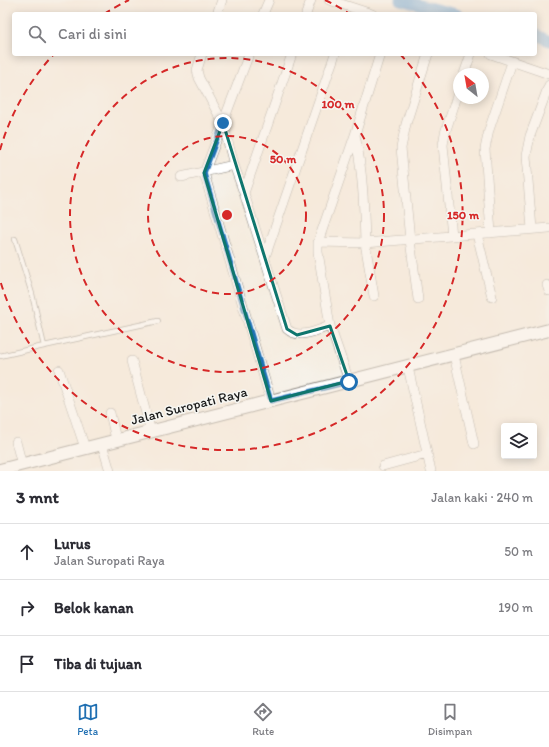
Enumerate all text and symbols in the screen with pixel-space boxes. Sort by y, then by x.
search box [12,12,537,56]
icon: search [26,23,48,45]
text: Cari di sini [58,25,127,43]
north arrow [453,68,489,104]
text: 100 m [321,97,355,111]
route end [214,114,232,132]
text: 50 m [270,152,297,166]
centre of rings [220,208,234,222]
text: 150 m [447,208,480,222]
route start [340,373,358,391]
street label: Jalan Suropati Raya [129,383,249,429]
map controls [501,423,537,459]
button: layers [501,423,537,459]
text: 3 mnt [16,487,59,507]
text: Jalan kaki · 240 m [431,490,533,505]
text: Lurus [54,535,91,553]
icon: ahead [16,541,38,563]
text: 50 m [504,544,533,559]
text: Jalan Suropati Raya [54,553,165,568]
icon: right [16,597,38,619]
text: Belok kanan [54,599,134,617]
text: 190 m [498,600,533,615]
icon: arrive [16,653,38,675]
text: Tiba di tujuan [54,655,142,673]
tab: Peta [77,701,99,738]
tab: Rute [252,701,274,738]
tab: Disimpan [428,701,472,738]

